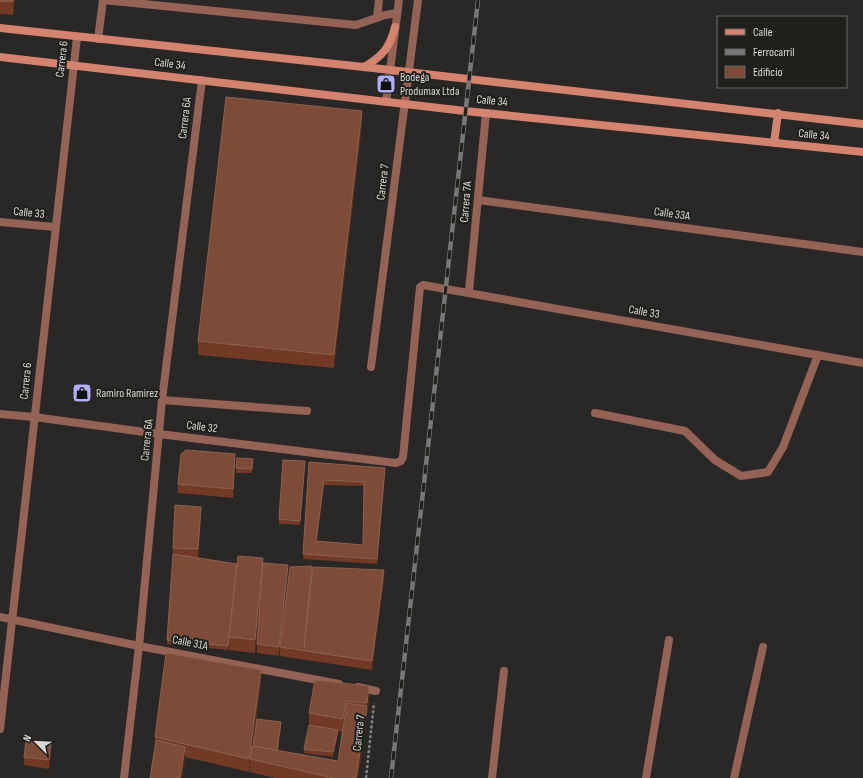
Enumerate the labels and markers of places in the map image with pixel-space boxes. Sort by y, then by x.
place label: Bodega Produmax Ltda [400,70,460,99]
shop icon: Bodega Produmax Ltda [375,73,397,95]
shop icon: Ramiro Ramirez [71,382,93,404]
place label: Ramiro Ramirez [96,386,159,401]

